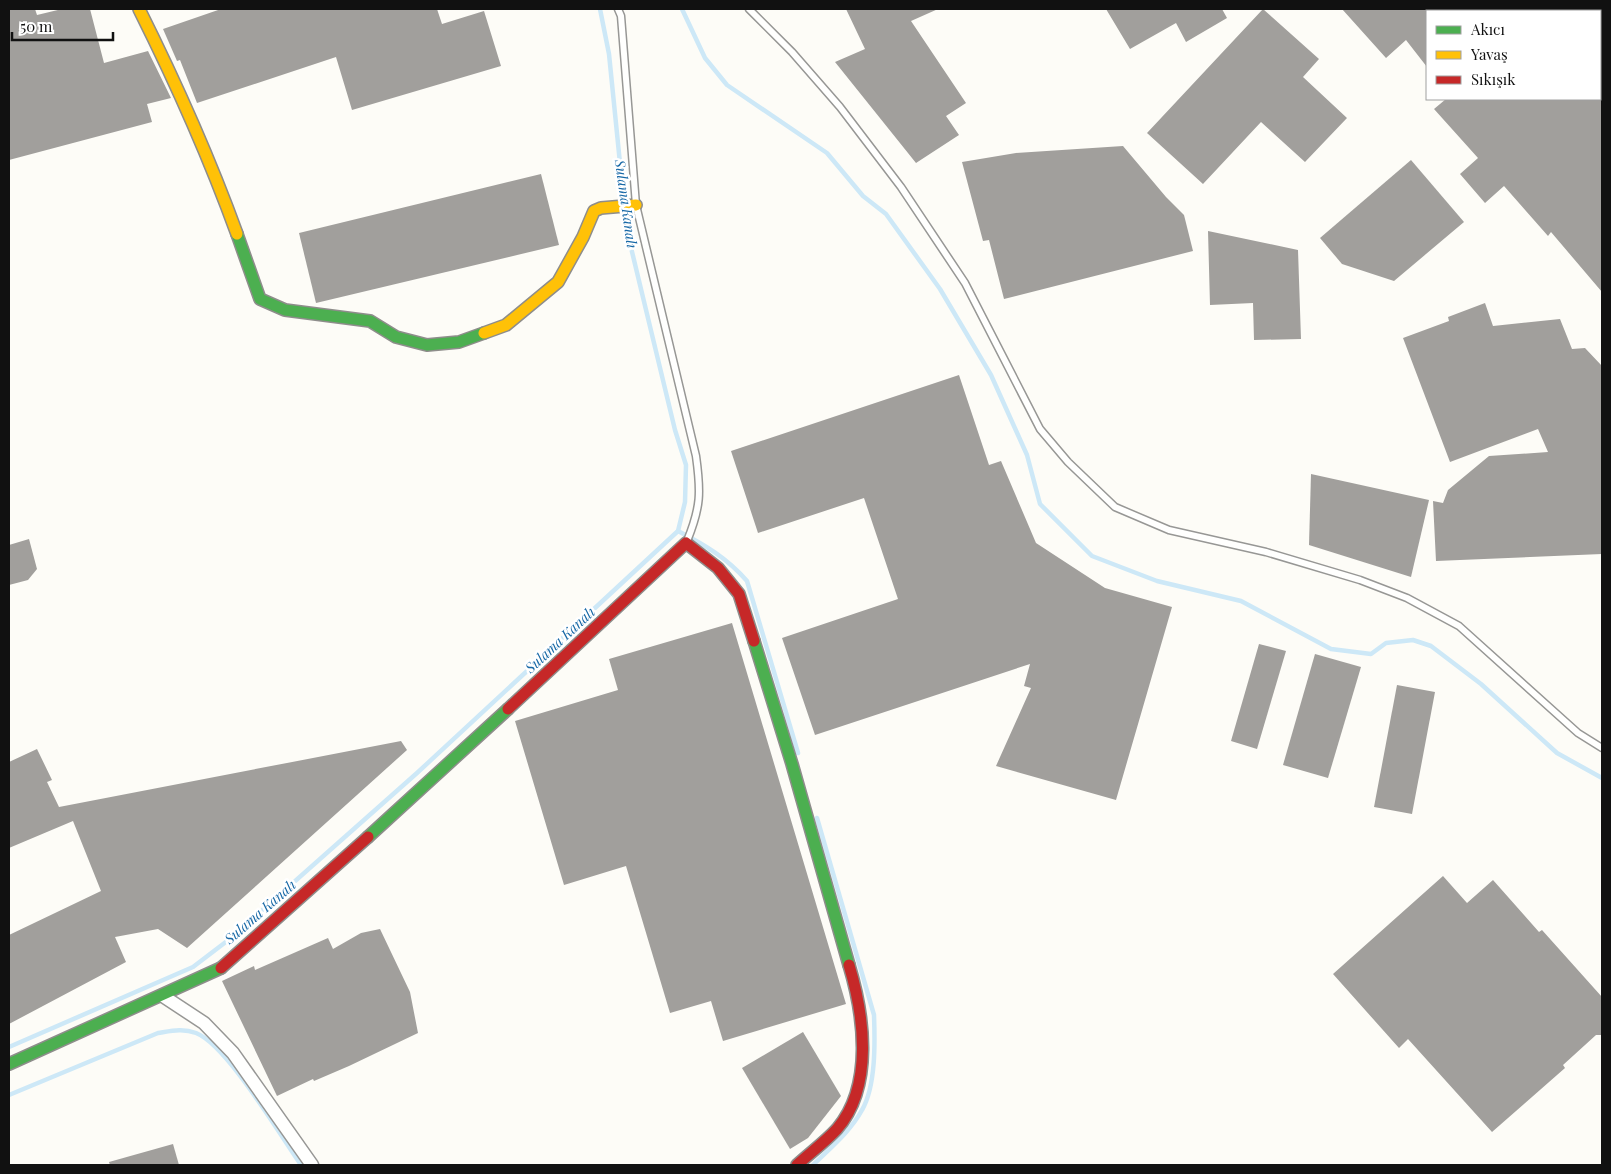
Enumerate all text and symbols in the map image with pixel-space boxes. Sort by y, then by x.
scale bar [12,10,114,42]
legend [1426,10,1601,100]
text: 50 m [20,16,53,36]
text: Akıcı [1470,19,1505,39]
text: Yavaş [1470,44,1508,64]
text: Sıkışık [1471,69,1516,89]
water label: Sulama Kanalı [611,157,642,249]
water label: Sulama Kanalı [520,602,599,678]
water label: Sulama Kanalı [219,875,300,949]

